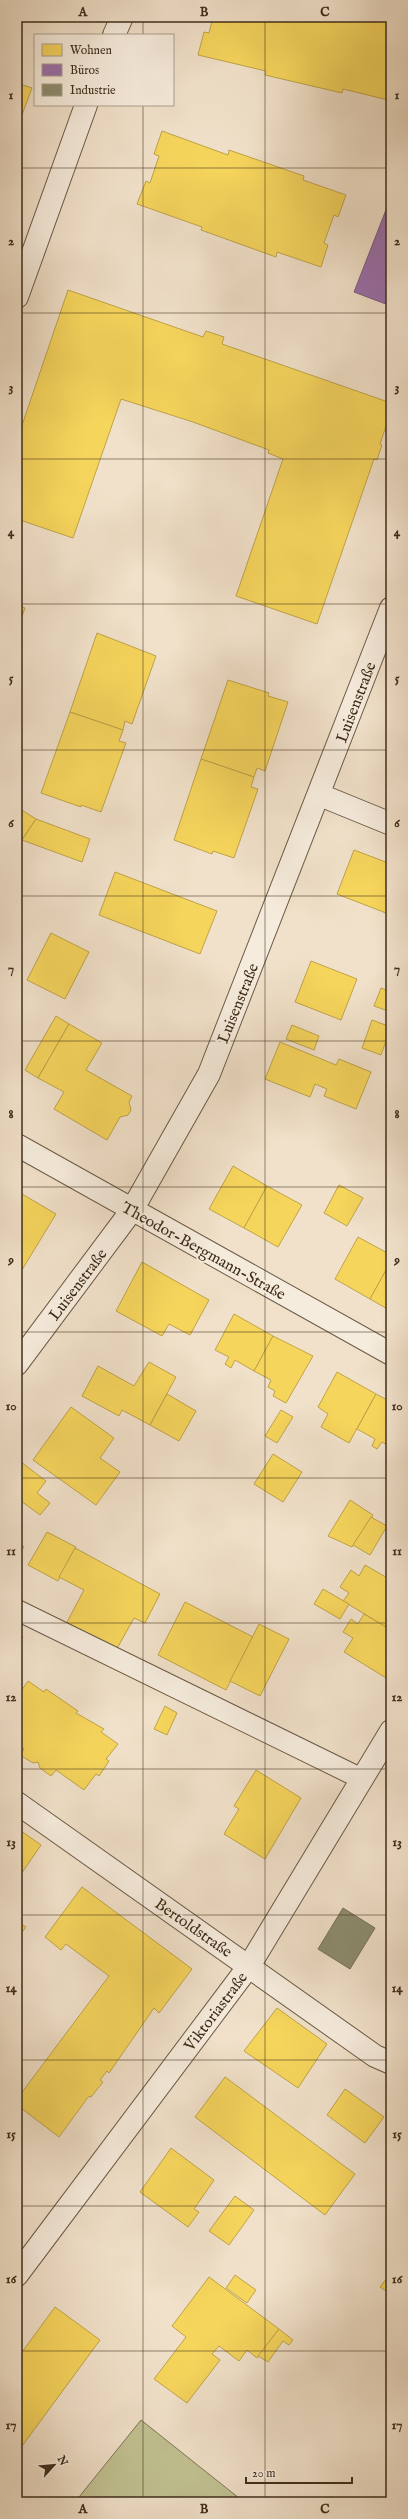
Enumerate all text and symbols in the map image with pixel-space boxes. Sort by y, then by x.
text: A [78,4,89,21]
text: B [200,4,209,21]
text: C [320,4,330,21]
legend [34,34,174,106]
text: Wohnen [70,43,113,58]
text: Büros [70,63,99,78]
text: Industrie [70,83,116,98]
text: 1 [9,87,14,104]
text: 1 [395,87,400,104]
text: 2 [8,233,14,250]
text: 2 [394,233,400,250]
text: 3 [9,379,14,396]
text: 3 [395,379,400,396]
text: 4 [8,524,15,541]
text: 4 [394,524,401,541]
street label: Luisenstraße [332,659,381,746]
text: 5 [9,670,14,687]
text: 5 [395,670,400,687]
text: 6 [8,815,14,832]
text: 6 [394,815,400,832]
text: 7 [8,961,14,978]
street label: Luisenstraße [214,961,264,1047]
text: 7 [394,961,400,978]
text: 8 [8,1106,14,1123]
text: 8 [394,1106,400,1123]
street label: Theodor-Bergmann-Straße [117,1198,289,1305]
street label: Luisenstraße [45,1245,112,1325]
text: 9 [7,1252,14,1269]
text: 9 [393,1252,400,1269]
text: 10 [5,1398,17,1415]
text: 10 [391,1398,403,1415]
text: 11 [6,1543,16,1560]
text: 11 [392,1543,402,1560]
text: 12 [6,1689,16,1706]
text: 12 [392,1689,402,1706]
text: 13 [6,1834,16,1851]
text: 13 [392,1834,402,1851]
street label: Bertoldstraße [150,1895,236,1963]
street label: Viktoriastraße [180,1969,253,2057]
text: 14 [5,1980,17,1997]
text: 14 [391,1980,403,1997]
text: 15 [6,2126,16,2143]
text: 15 [392,2126,402,2143]
text: 16 [6,2271,17,2288]
text: 16 [392,2271,403,2288]
text: 17 [6,2417,16,2434]
text: 17 [392,2417,402,2434]
north arrow [34,2445,74,2485]
text: N [53,2453,71,2469]
scale bar [246,2459,352,2485]
text: 20 m [252,2466,275,2481]
text: A [78,2501,89,2518]
text: B [200,2501,209,2518]
text: C [320,2501,330,2518]

